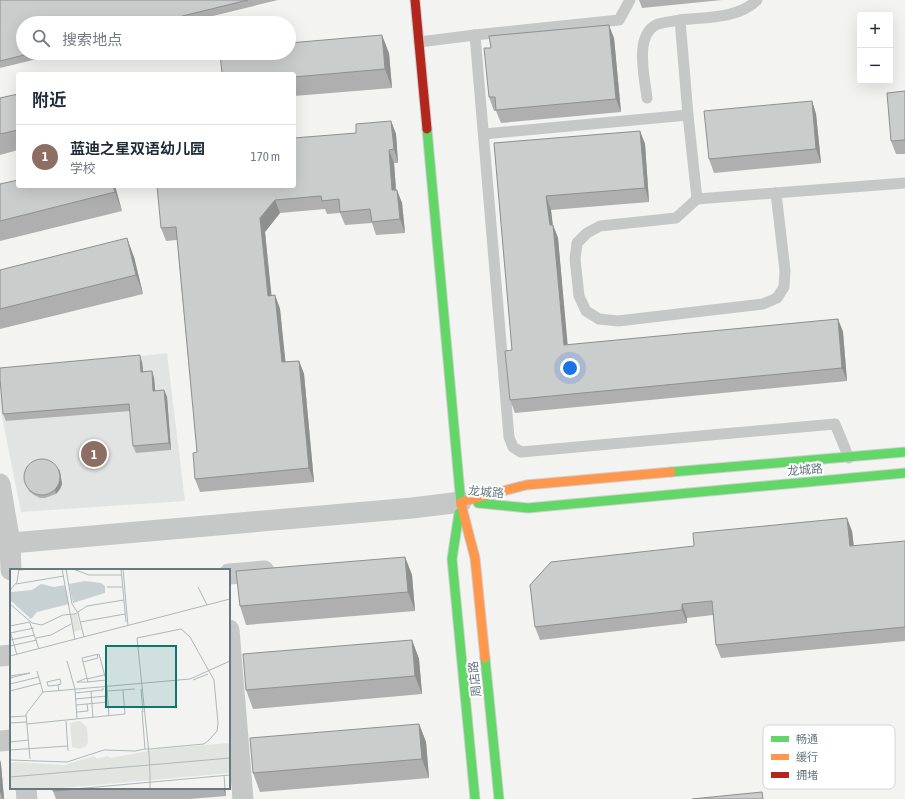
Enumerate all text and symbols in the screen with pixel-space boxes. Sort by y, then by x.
map controls [857,12,893,84]
button: + [857,12,893,48]
search box [16,16,296,60]
icon: search [30,27,52,49]
text: 搜索地点 [62,31,122,48]
button: − [857,48,893,84]
text: 附近 [32,90,66,110]
text: 蓝迪之星双语幼儿园 [70,140,205,157]
text: 1 [42,149,48,164]
text: 170 m [251,149,280,164]
text: 学校 [70,161,96,176]
your location [560,358,580,378]
pin: 1 [81,439,107,469]
street label: 龙城路 [786,461,824,479]
street label: 龙城路 [467,483,505,501]
inset map [10,569,230,789]
street label: 周店路 [466,660,484,698]
legend [763,725,895,789]
text: 畅通 [796,733,818,745]
text: 缓行 [796,751,818,763]
text: 拥堵 [796,769,818,781]

